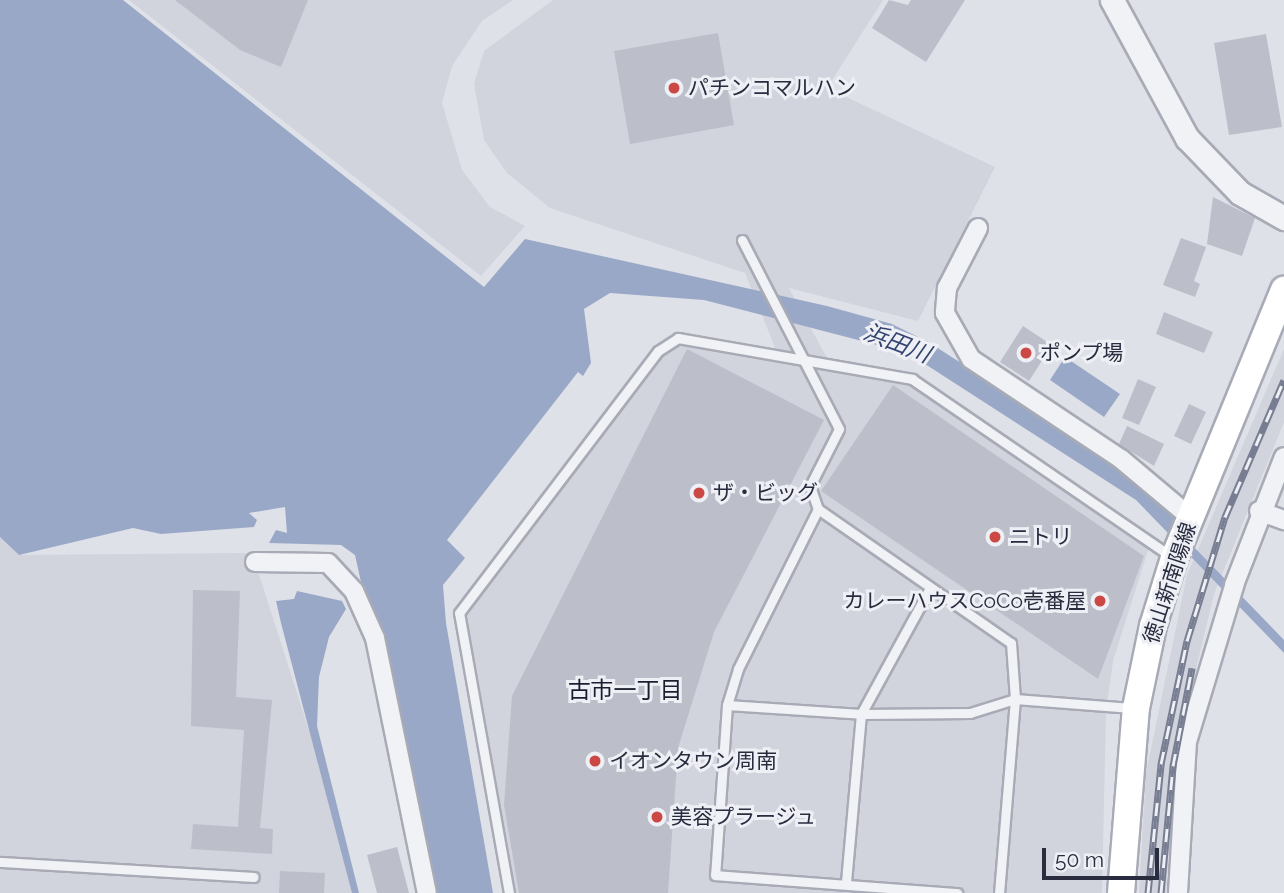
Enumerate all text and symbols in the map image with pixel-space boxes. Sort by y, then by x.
place label: パチンコマルハン [688,75,856,101]
marker: パチンコマルハン [666,80,682,96]
water label: 浜田川 [860,318,934,368]
place label: ポンプ場 [1040,340,1124,366]
marker: ポンプ場 [1018,345,1034,361]
place label: ザ・ビッグ [713,480,818,506]
marker: ザ・ビッグ [691,485,707,501]
street label: 徳山新南陽線 [1139,519,1201,647]
place label: ニトリ [1009,524,1072,550]
marker: ニトリ [987,529,1003,545]
place label: カレーハウスCoCo壱番屋 [843,588,1086,614]
marker: カレーハウスCoCo壱番屋 [1092,593,1108,609]
district label: 古市一丁目 [568,676,682,704]
place label: イオンタウン周南 [609,748,777,774]
marker: イオンタウン周南 [587,753,603,769]
place label: 美容プラージュ [671,804,818,830]
marker: 美容プラージュ [649,809,665,825]
scale bar [1046,834,1163,878]
text: 50 m [1055,847,1104,872]

